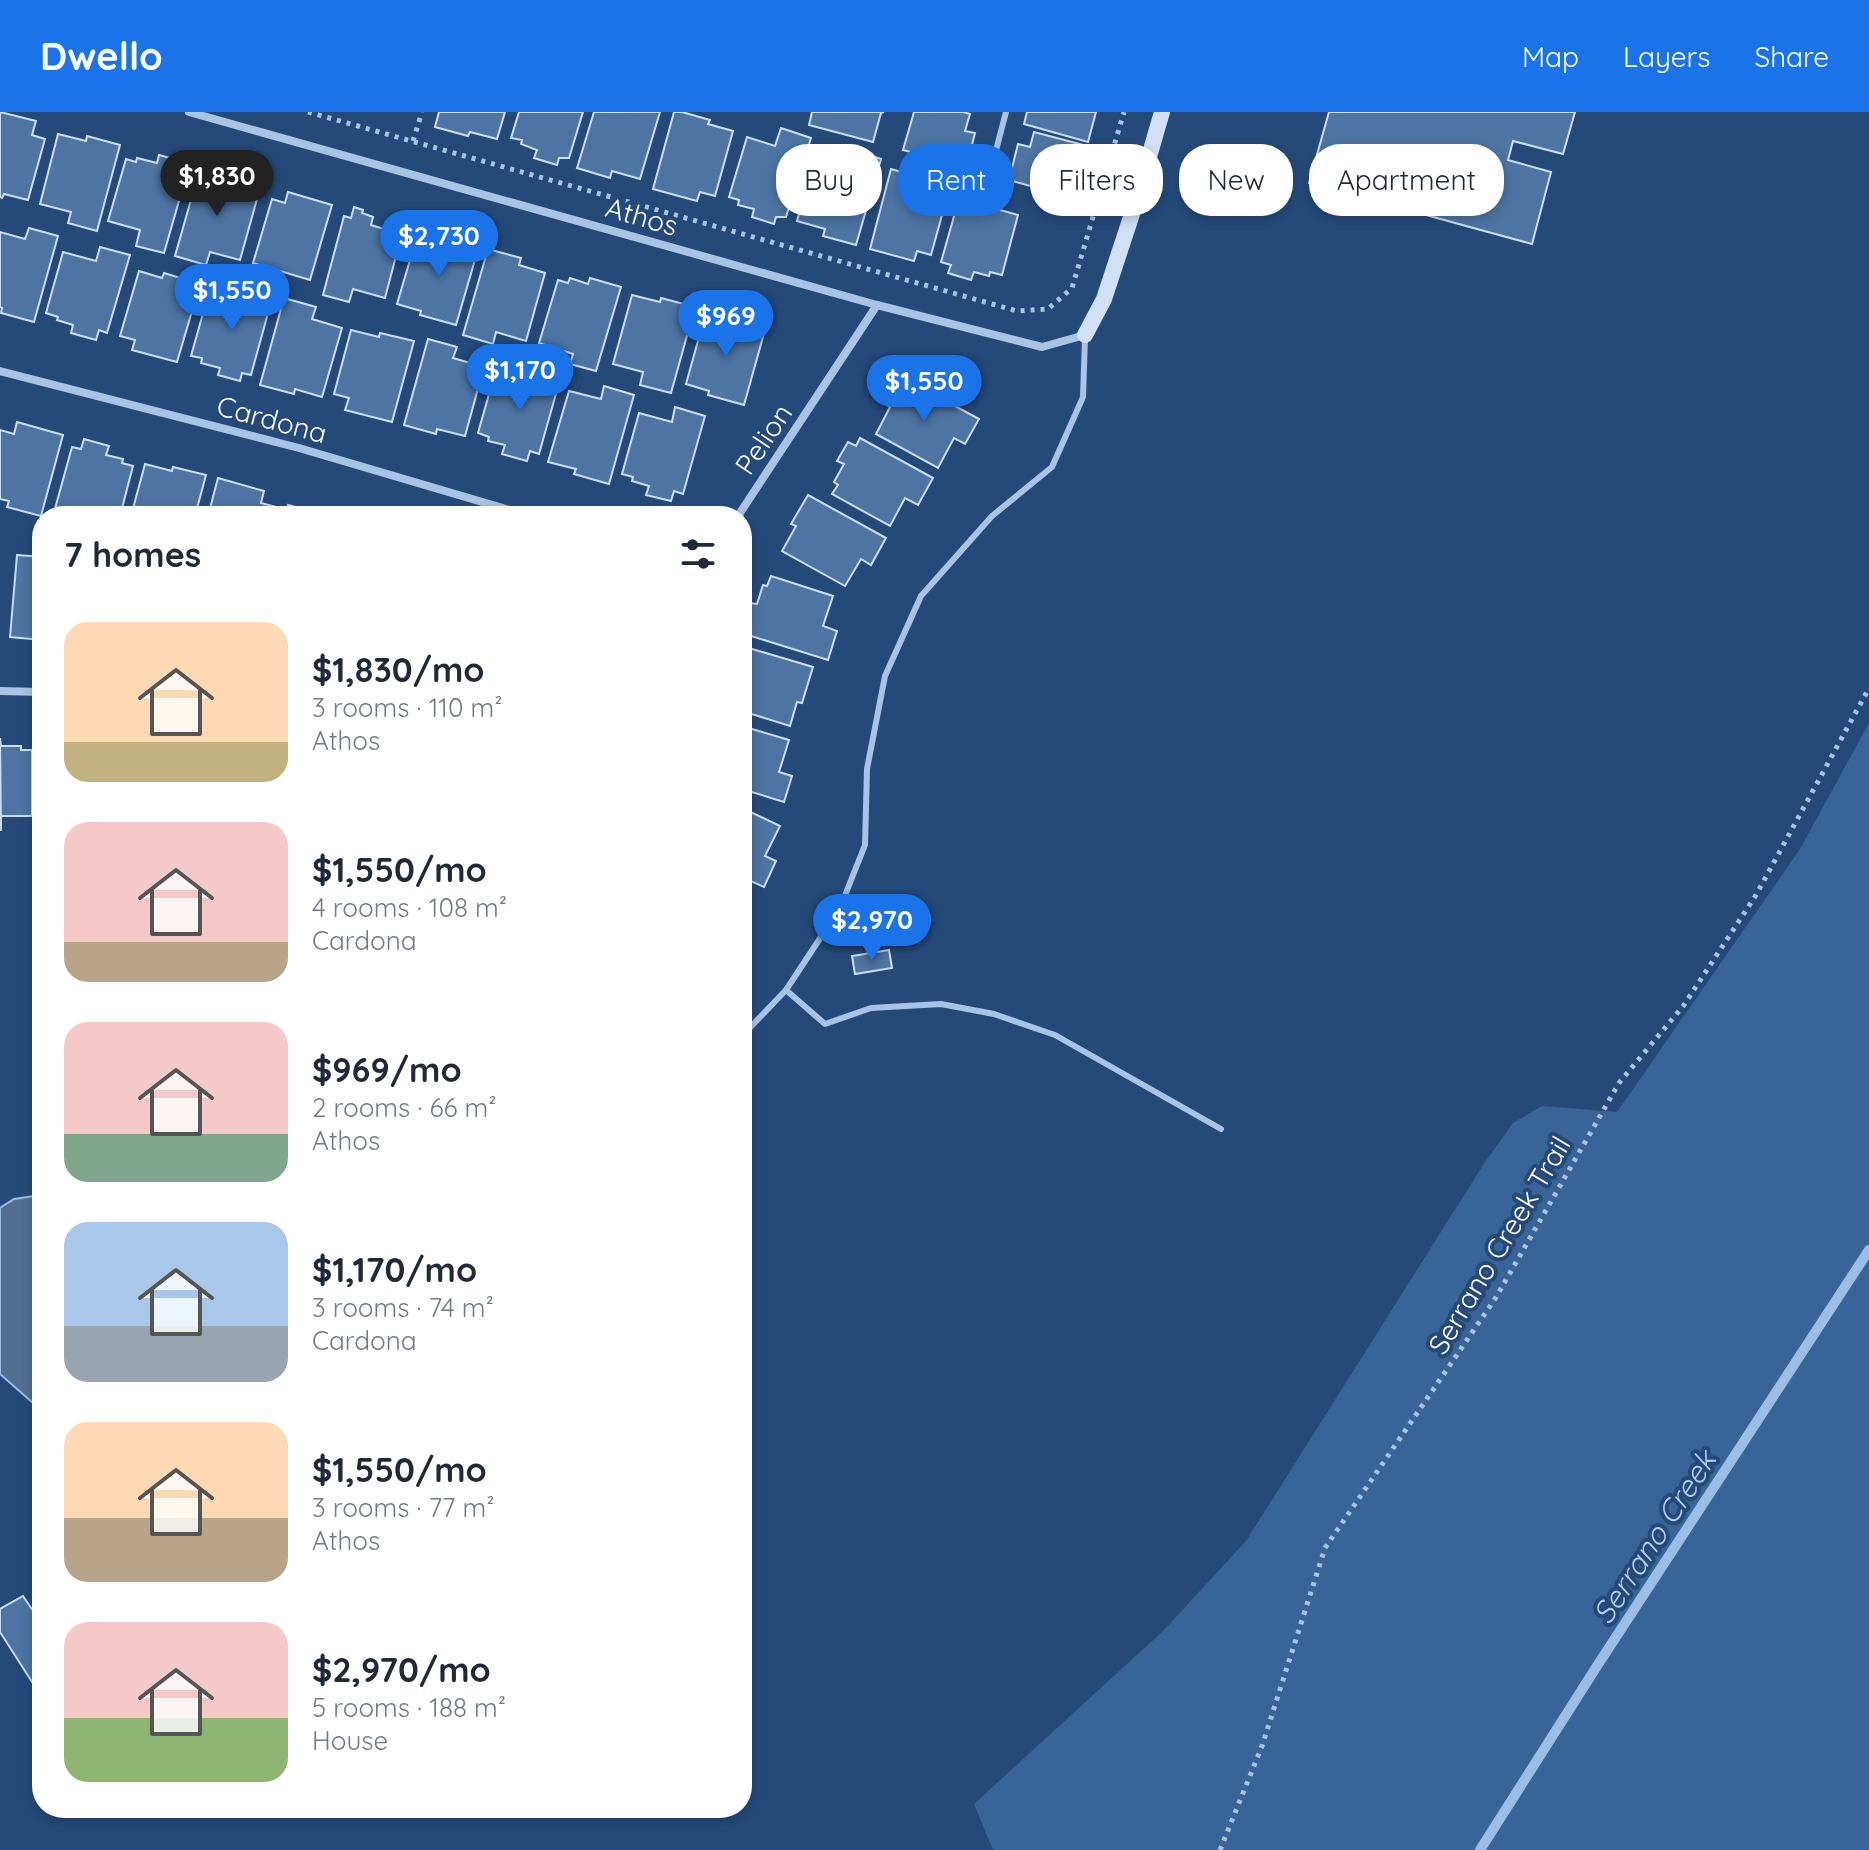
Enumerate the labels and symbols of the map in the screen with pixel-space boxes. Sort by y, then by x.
pin: $1,830 [152,150,282,218]
street label: Athos [602,189,682,243]
pin: $2,730 [374,210,504,278]
pin: $1,550 [167,264,297,332]
pin: $969 [679,290,773,358]
pin: $1,170 [455,344,585,412]
pin: $1,550 [859,355,989,423]
street label: Cardona [213,388,331,450]
street label: Pelion [727,397,799,481]
pin: $2,970 [807,894,937,962]
street label: Serrano Creek Trail [1420,1130,1578,1360]
water label: Serrano Creek [1584,1441,1726,1631]

